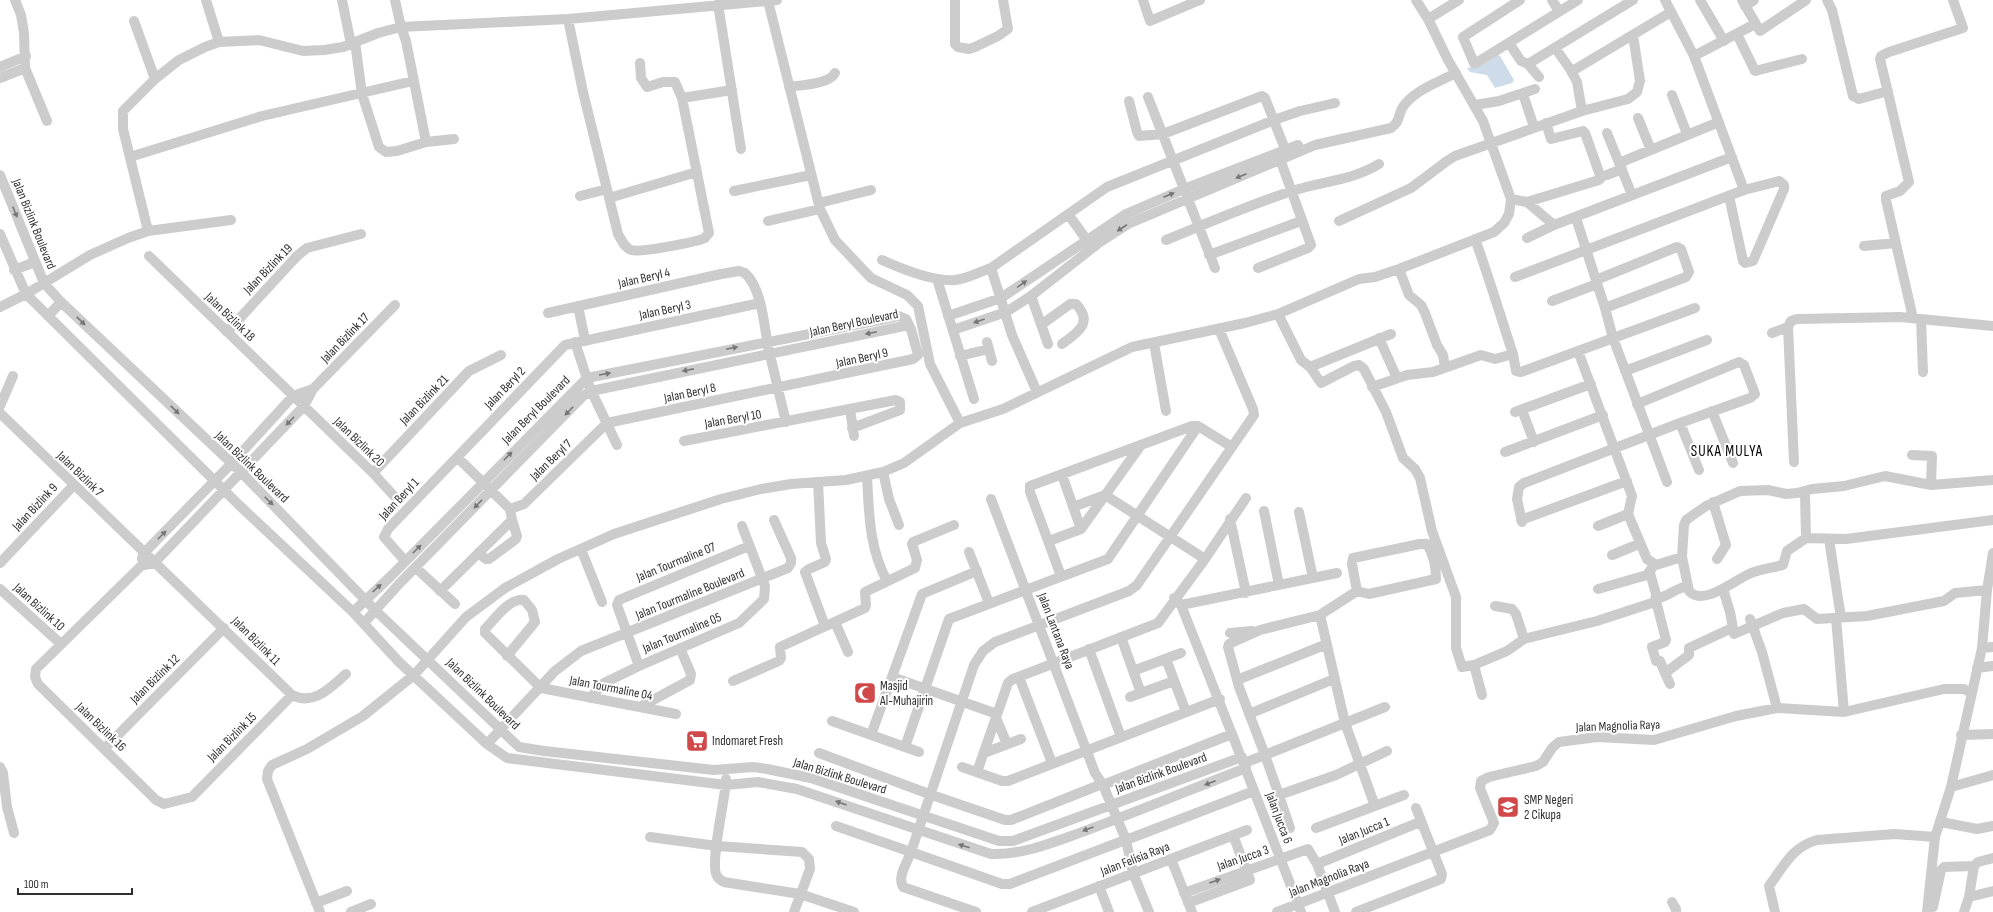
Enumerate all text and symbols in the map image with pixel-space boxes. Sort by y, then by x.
one-way arrow [1235,173,1247,179]
street label: Jalan Bizlink Boulevard [8,175,59,272]
one-way arrow [1163,192,1175,198]
one-way arrow [12,206,18,218]
one-way arrow [1116,224,1128,231]
street label: Jalan Bizlink 19 [239,240,296,298]
street label: Jalan Beryl 4 [616,264,672,292]
one-way arrow [1017,280,1027,288]
street label: Jalan Bizlink 18 [201,288,259,345]
street label: Jalan Beryl 3 [637,297,692,323]
street label: Jalan Beryl Boulevard [807,306,900,340]
street label: Jalan Bizlink 17 [317,309,373,367]
one-way arrow [76,316,86,326]
one-way arrow [973,319,985,325]
one-way arrow [865,331,877,337]
one-way arrow [726,344,739,350]
street label: Jalan Beryl 9 [834,345,890,372]
street label: Jalan Beryl 2 [480,364,529,413]
one-way arrow [682,368,695,374]
one-way arrow [599,370,611,376]
street label: Jalan Bizlink 21 [396,371,452,429]
street label: Jalan Beryl Boulevard [498,373,573,448]
street label: Jalan Beryl 8 [662,380,718,407]
one-way arrow [170,406,180,415]
one-way arrow [564,406,573,416]
street label: Jalan Beryl 10 [702,406,763,432]
street label: Jalan Bizlink 20 [330,413,388,470]
one-way arrow [286,416,295,425]
street label: Jalan Bizlink Boulevard [211,427,292,506]
street label: Jalan Beryl 7 [526,436,576,485]
district label: SUKA MULYA [1691,442,1763,461]
street label: Jalan Bizlink 7 [53,447,107,501]
one-way arrow [503,451,513,461]
street label: Jalan Beryl 1 [375,474,423,524]
street label: Jalan Bizlink 9 [8,480,61,535]
one-way arrow [264,496,274,506]
one-way arrow [473,499,483,509]
one-way arrow [157,530,167,540]
street label: Jalan Tourmaline 07 [633,539,719,586]
one-way arrow [412,544,422,554]
street label: Jalan Tourmaline Boulevard [632,565,747,624]
street label: Jalan Bizlink 10 [9,579,68,634]
one-way arrow [373,584,382,593]
street label: Jalan Lantana Raya [1034,590,1078,671]
street label: Jalan Tourmaline 05 [639,609,724,657]
street label: Jalan Bizlink 11 [228,613,284,669]
street label: Jalan Bizlink 12 [126,651,183,708]
street label: Jalan Bizlink Boulevard [442,654,523,733]
street label: Jalan Tourmaline 04 [567,672,654,704]
place label: Masjid Al-Muhajirin [879,678,933,709]
mosque icon: Masjid Al-Muhajirin [852,680,878,706]
street label: Jalan Bizlink 16 [72,698,130,755]
street label: Jalan Bizlink 15 [203,709,260,766]
street label: Jalan Magnolia Raya [1575,717,1660,736]
supermarket icon: Indomaret Fresh [684,728,710,754]
place label: Indomaret Fresh [712,733,783,749]
street label: Jalan Bizlink Boulevard [1112,749,1209,797]
street label: Jalan Bizlink Boulevard [791,754,888,798]
one-way arrow [1203,780,1215,786]
street label: Jalan Jucca 6 [1262,789,1296,846]
place label: SMP Negeri 2 Cikupa [1524,792,1573,823]
school or university icon: SMP Negeri 2 Cikupa [1495,794,1521,820]
one-way arrow [835,800,847,806]
street label: Jalan Jucca 1 [1336,814,1392,849]
one-way arrow [1082,827,1094,833]
street label: Jalan Felisia Raya [1097,839,1172,880]
one-way arrow [958,842,970,848]
street label: Jalan Jucca 3 [1214,842,1271,875]
street label: Jalan Magnolia Raya [1286,855,1371,901]
scale bar [18,870,132,896]
text: 100 m [24,877,49,892]
one-way arrow [1210,878,1222,884]

